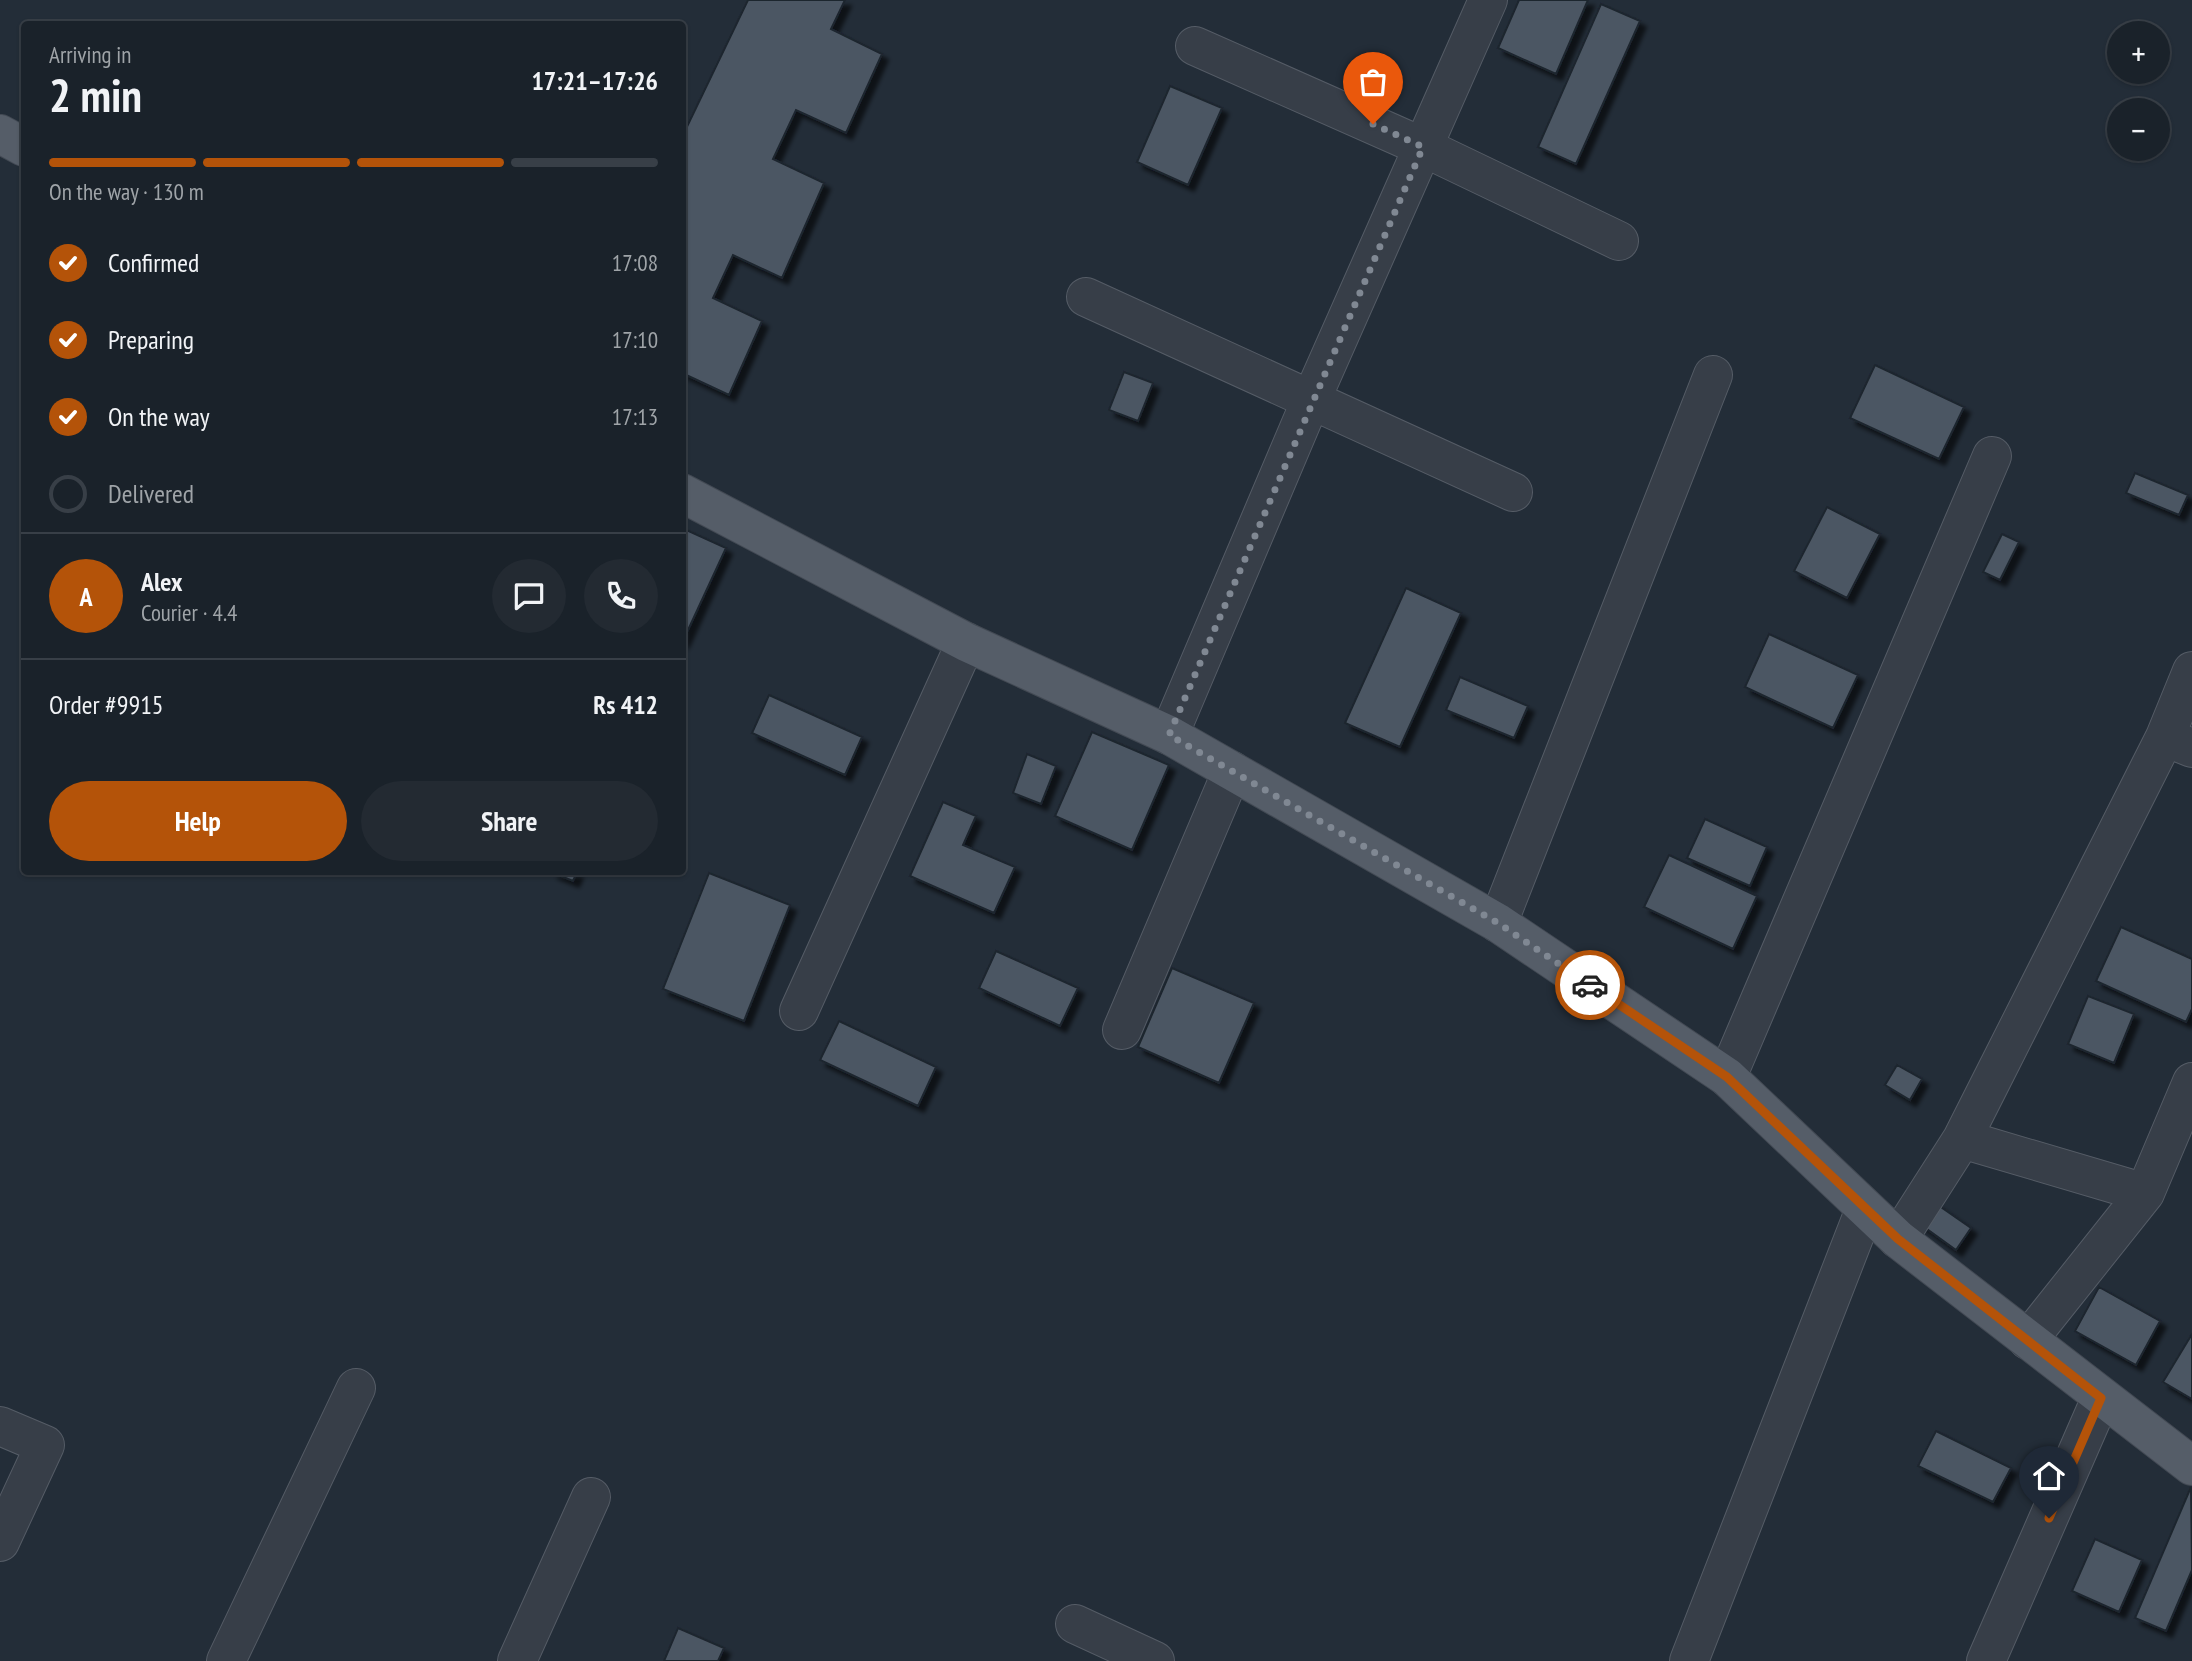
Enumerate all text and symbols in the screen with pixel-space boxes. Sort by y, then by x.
map controls [2107,21,2170,161]
button: + [2107,21,2170,84]
text: Arriving in [49,40,131,69]
pin [1343,52,1403,124]
icon: bag [1354,63,1392,101]
text: 17:21–17:26 [531,64,658,97]
text: 2 min [49,65,142,125]
button: − [2107,98,2170,161]
text: On the way · 130 m [49,177,204,206]
icon: check [49,244,87,282]
text: Confirmed [108,246,199,279]
text: 17:08 [612,248,658,277]
icon: check [49,321,87,359]
text: Preparing [108,323,194,356]
text: 17:10 [612,325,658,354]
icon: check [49,398,87,436]
text: On the way [108,400,210,433]
text: 17:13 [612,402,658,431]
text: Delivered [108,477,194,510]
button: chat [492,559,566,633]
button: phone [584,559,658,633]
text: Alex [141,565,182,598]
text: A [79,580,93,613]
text: Courier · 4.4 [141,598,237,627]
text: Order #9915 [49,688,164,721]
text: Rs 412 [593,688,658,721]
button: Help [49,781,347,861]
button: Share [361,781,658,861]
courier [1555,950,1625,1020]
icon: car [1571,966,1609,1004]
pin [2019,1446,2079,1518]
icon: home [2030,1457,2068,1495]

